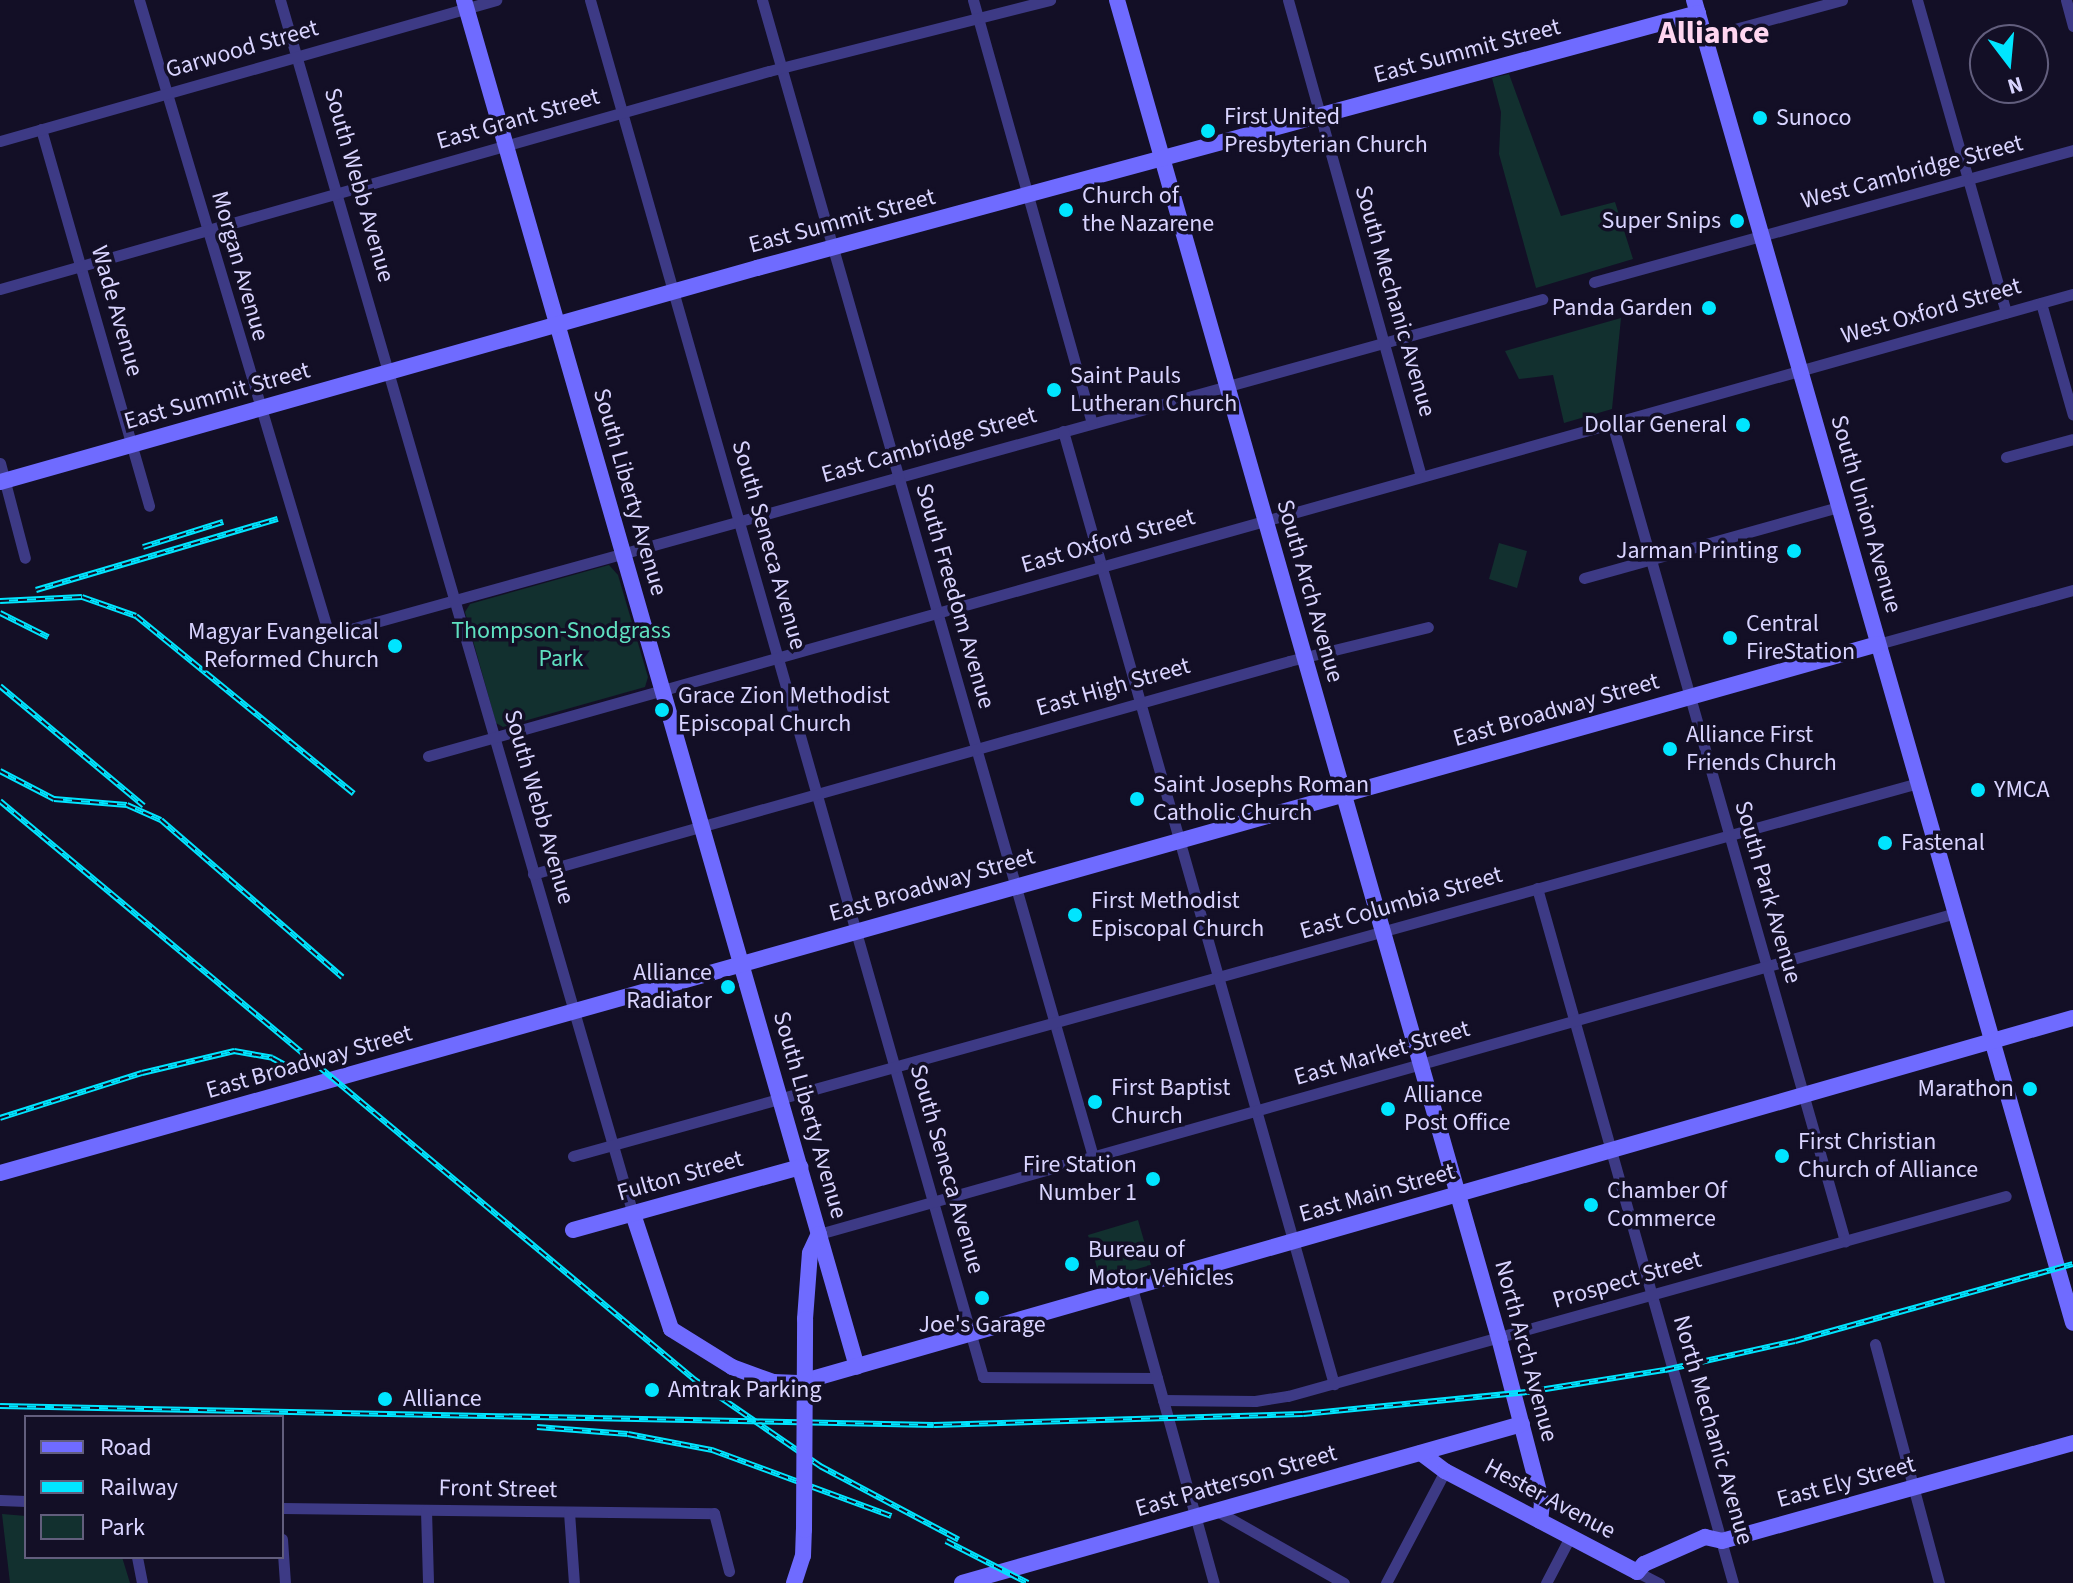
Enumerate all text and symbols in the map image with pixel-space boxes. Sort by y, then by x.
street label: East Summit Street [1371,12,1563,90]
street label: Garwood Street [163,14,321,84]
district label: Alliance [1658,14,1770,52]
north arrow [1969,24,2049,104]
text: N [2004,68,2027,103]
street label: East Grant Street [433,82,603,156]
street label: South Webb Avenue [317,84,401,286]
place label: First United Presbyterian Church [1224,103,1428,159]
place label: Sunoco [1776,104,1851,132]
marker: Sunoco [1751,109,1769,127]
marker: First United Presbyterian Church [1199,122,1217,140]
street label: West Cambridge Street [1798,129,2026,215]
street label: East Summit Street [746,182,938,260]
place label: Church of the Nazarene [1082,182,1214,238]
street label: South Mechanic Avenue [1348,182,1442,420]
street label: Morgan Avenue [205,188,275,344]
marker: Church of the Nazarene [1057,201,1075,219]
place label: Super Snips [1602,207,1721,235]
marker: Super Snips [1728,212,1746,230]
street label: Wade Avenue [85,242,149,380]
street label: West Oxford Street [1838,272,2024,350]
place label: Panda Garden [1552,294,1693,322]
marker: Panda Garden [1700,299,1718,317]
street label: East Summit Street [121,356,313,436]
place label: Saint Pauls Lutheran Church [1070,362,1237,418]
marker: Saint Pauls Lutheran Church [1045,381,1063,399]
street label: South Liberty Avenue [587,385,673,599]
street label: East Cambridge Street [818,401,1040,489]
place label: Dollar General [1584,411,1727,439]
street label: South Union Avenue [1824,412,1908,616]
marker: Dollar General [1734,416,1752,434]
street label: South Seneca Avenue [725,437,813,653]
street label: South Freedom Avenue [909,480,1001,712]
street label: South Arch Avenue [1270,496,1350,686]
street label: East Oxford Street [1018,502,1198,580]
place label: Jarman Printing [1616,537,1778,565]
marker: Jarman Printing [1785,542,1803,560]
place label: Central FireStation [1746,610,1855,666]
park label: Thompson-Snodgrass Park [451,617,671,673]
place label: Magyar Evangelical Reformed Church [188,618,379,674]
marker: Central FireStation [1721,629,1739,647]
marker: Magyar Evangelical Reformed Church [386,637,404,655]
street label: East High Street [1033,651,1193,723]
street label: East Broadway Street [1450,667,1662,753]
place label: Grace Zion Methodist Episcopal Church [678,682,890,738]
marker: Grace Zion Methodist Episcopal Church [653,701,671,719]
street label: South Webb Avenue [497,706,581,908]
place label: Alliance First Friends Church [1686,721,1837,777]
marker: Alliance First Friends Church [1661,740,1679,758]
place label: Saint Josephs Roman Catholic Church [1153,771,1369,827]
place label: YMCA [1994,776,2050,804]
marker: YMCA [1969,781,1987,799]
marker: Saint Josephs Roman Catholic Church [1128,790,1146,808]
street label: South Park Avenue [1728,797,1808,987]
place label: Fastenal [1901,829,1985,857]
marker: Fastenal [1876,834,1894,852]
street label: East Broadway Street [826,842,1038,928]
street label: East Columbia Street [1296,860,1506,946]
place label: First Methodist Episcopal Church [1091,887,1264,943]
marker: First Methodist Episcopal Church [1066,906,1084,924]
place label: Alliance Radiator [626,959,712,1015]
marker: Alliance Radiator [719,978,737,996]
street label: South Liberty Avenue [767,1008,853,1222]
street label: East Market Street [1291,1014,1473,1092]
street label: East Broadway Street [203,1019,415,1105]
street label: South Seneca Avenue [903,1061,991,1277]
place label: First Baptist Church [1111,1074,1230,1130]
place label: Marathon [1918,1075,2014,1103]
marker: Marathon [2021,1080,2039,1098]
place label: Alliance Post Office [1404,1081,1510,1137]
marker: First Baptist Church [1086,1093,1104,1111]
marker: Alliance Post Office [1379,1100,1397,1118]
place label: First Christian Church of Alliance [1798,1128,1978,1184]
street label: Fulton Street [614,1144,746,1208]
marker: First Christian Church of Alliance [1773,1147,1791,1165]
place label: Fire Station Number 1 [1023,1151,1137,1207]
street label: East Main Street [1296,1157,1458,1229]
marker: Fire Station Number 1 [1144,1170,1162,1188]
place label: Chamber Of Commerce [1607,1177,1727,1233]
marker: Chamber Of Commerce [1582,1196,1600,1214]
place label: Bureau of Motor Vehicles [1088,1236,1234,1292]
street label: Prospect Street [1549,1245,1705,1315]
marker: Bureau of Motor Vehicles [1063,1255,1081,1273]
street label: North Arch Avenue [1488,1257,1564,1445]
marker: Joe's Garage [973,1289,991,1307]
place label: Joe's Garage [918,1311,1046,1339]
street label: North Mechanic Avenue [1666,1312,1760,1548]
place label: Amtrak Parking [668,1376,822,1404]
marker: Amtrak Parking [643,1381,661,1399]
place label: Alliance [403,1385,482,1413]
marker: Alliance [374,1388,396,1410]
legend [24,1415,284,1559]
text: Road [100,1430,152,1465]
street label: East Patterson Street [1132,1438,1340,1524]
street label: East Ely Street [1774,1450,1918,1514]
street label: Hester Avenue [1480,1453,1620,1545]
text: Railway [100,1470,178,1505]
street label: Front Street [438,1474,558,1504]
text: Park [100,1510,145,1545]

